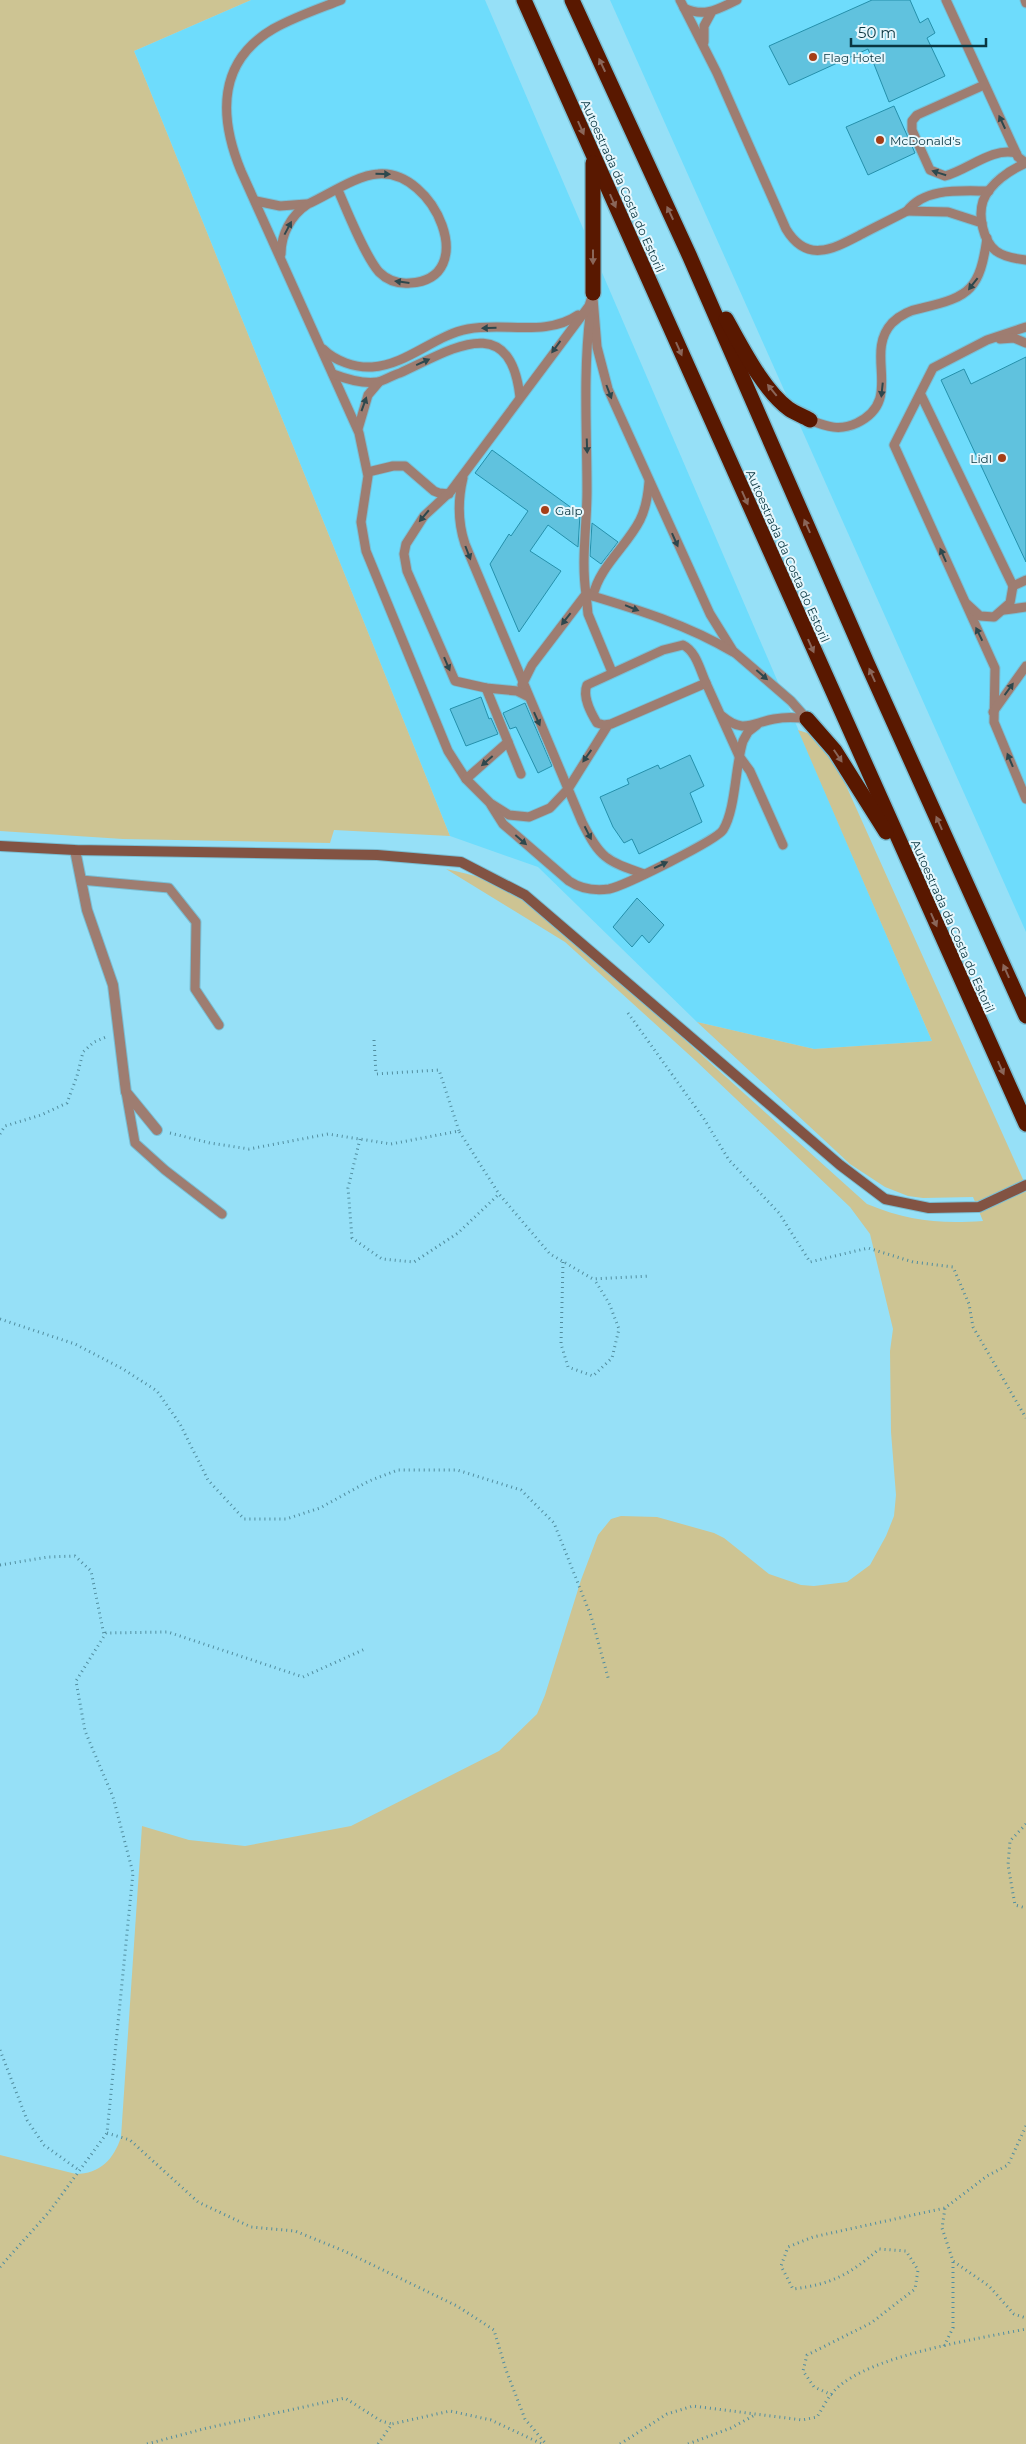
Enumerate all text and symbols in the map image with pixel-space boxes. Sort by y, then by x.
scale bar [851,15,986,47]
text: 50 m [858,23,896,42]
place label: Flag Hotel [823,50,885,65]
marker: Flag Hotel [807,51,819,63]
one-way arrow [598,58,606,72]
street label: Autoestrada da Costa do Estoril [578,97,668,275]
one-way arrow [997,115,1005,129]
one-way arrow [577,121,585,135]
place label: McDonald's [890,133,961,148]
marker: McDonald's [874,134,886,146]
one-way arrow [931,169,946,177]
one-way arrow [375,170,391,178]
one-way arrow [610,194,618,208]
one-way arrow [665,206,673,220]
one-way arrow [283,221,292,234]
one-way arrow [589,250,597,266]
one-way arrow [967,277,978,290]
one-way arrow [393,278,409,286]
one-way arrow [481,324,497,332]
one-way arrow [551,340,562,353]
one-way arrow [676,342,684,356]
one-way arrow [416,358,430,366]
one-way arrow [878,382,886,398]
one-way arrow [766,384,777,397]
one-way arrow [605,385,613,400]
one-way arrow [361,397,369,411]
one-way arrow [583,438,591,454]
place label: Lidl [970,451,992,466]
marker: Lidl [996,452,1008,464]
street label: Autoestrada da Costa do Estoril [743,467,833,645]
one-way arrow [742,491,750,505]
place label: Galp [555,503,583,518]
marker: Galp [539,504,551,516]
one-way arrow [419,509,430,522]
one-way arrow [803,519,811,533]
one-way arrow [672,533,680,547]
one-way arrow [465,546,473,560]
one-way arrow [939,548,947,562]
one-way arrow [625,604,640,612]
one-way arrow [561,612,572,625]
one-way arrow [975,627,983,641]
one-way arrow [808,639,816,653]
one-way arrow [444,657,452,671]
one-way arrow [868,668,876,682]
one-way arrow [755,670,768,681]
one-way arrow [1004,682,1014,696]
one-way arrow [534,712,542,726]
one-way arrow [833,749,843,763]
one-way arrow [582,750,592,763]
one-way arrow [1006,752,1014,767]
one-way arrow [480,755,493,766]
one-way arrow [935,816,943,830]
one-way arrow [584,826,592,840]
one-way arrow [514,834,527,845]
street label: Autoestrada da Costa do Estoril [908,837,998,1015]
one-way arrow [654,861,668,869]
one-way arrow [930,913,938,927]
one-way arrow [1002,964,1010,978]
one-way arrow [997,1061,1005,1075]

